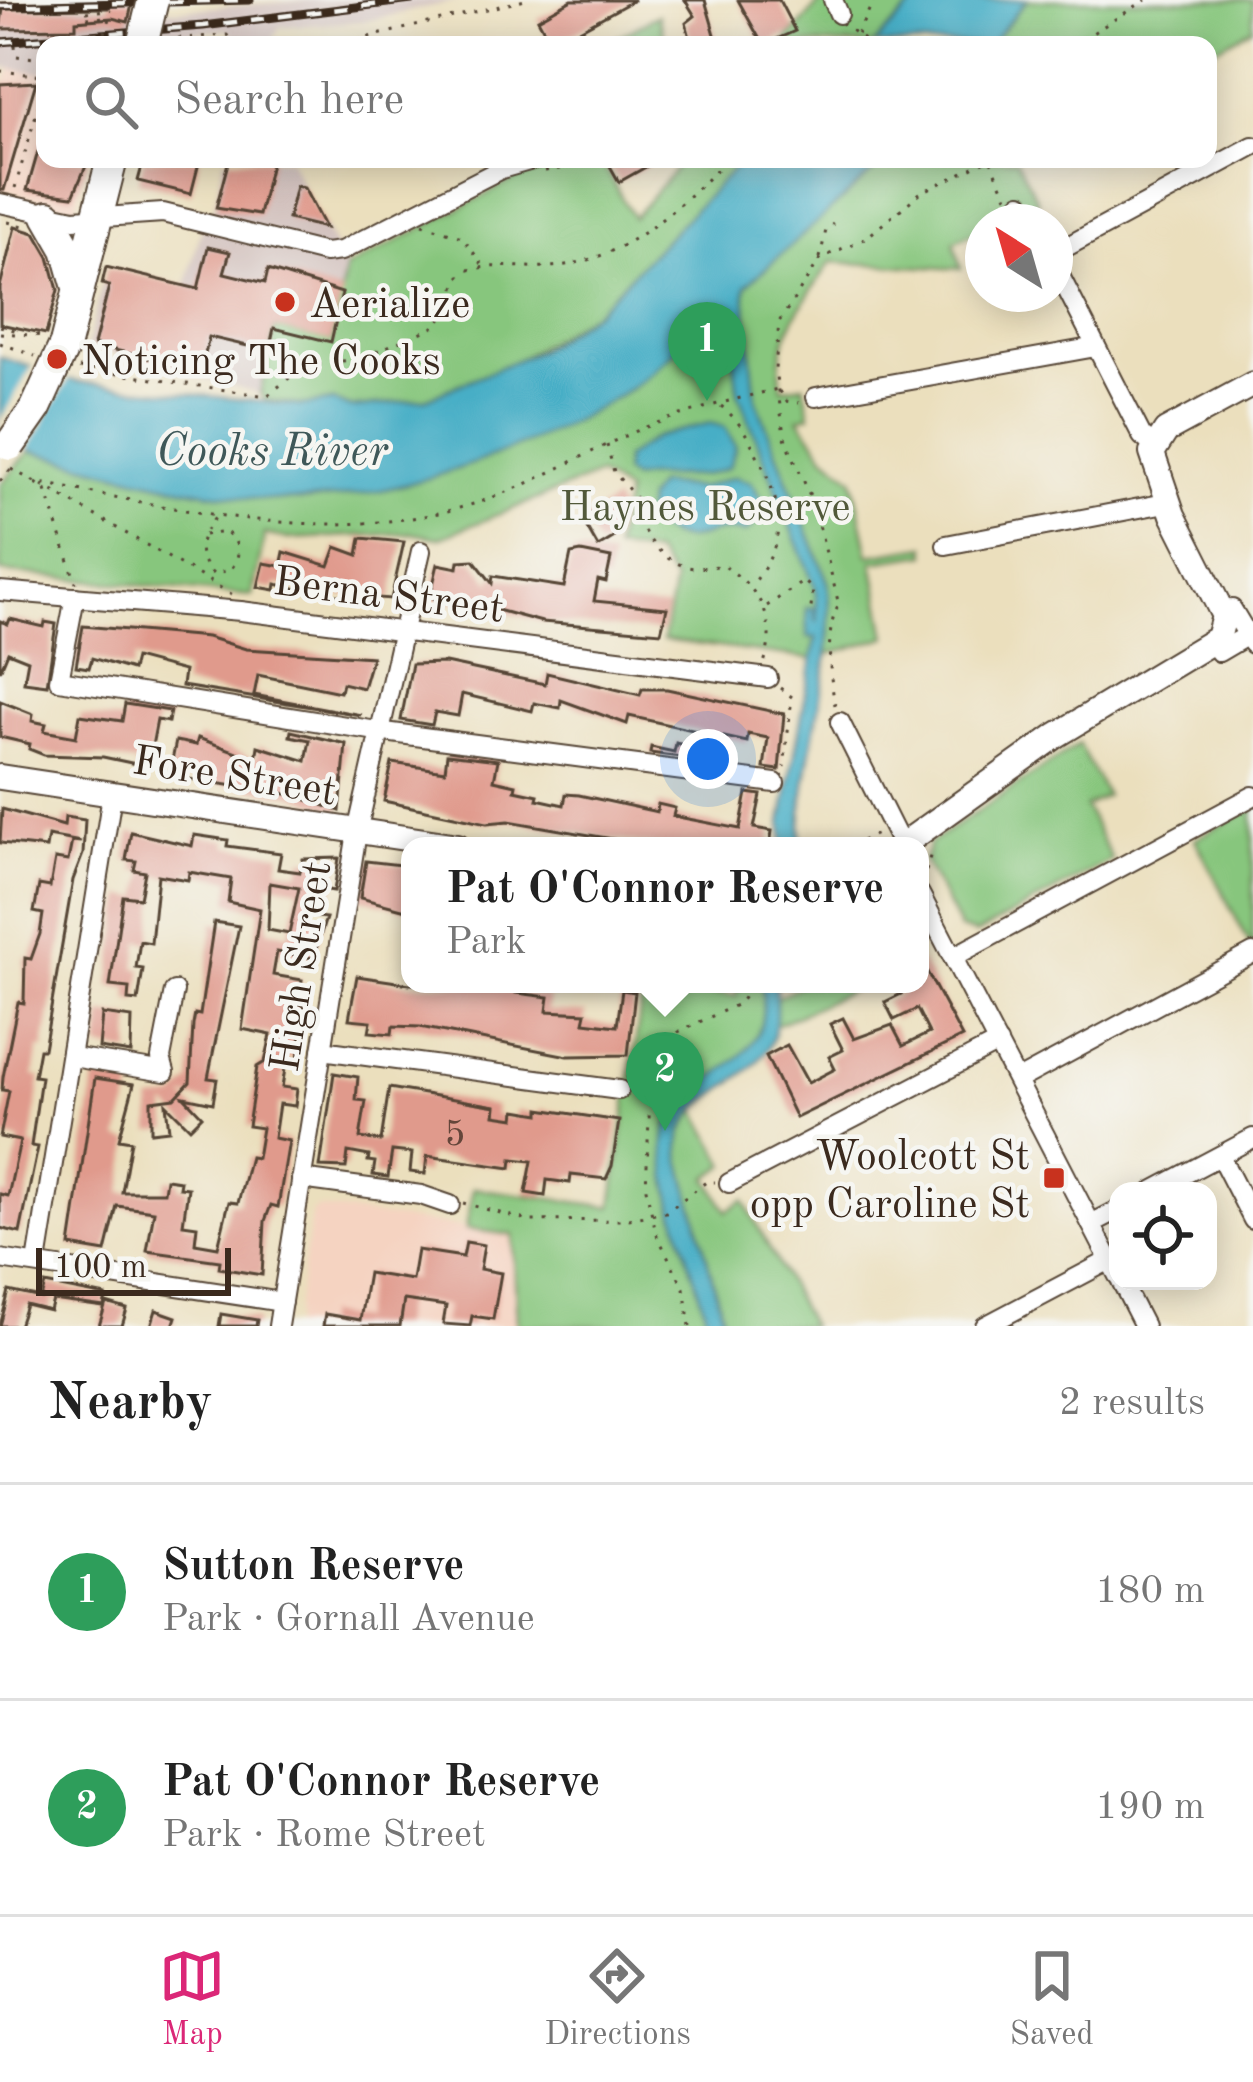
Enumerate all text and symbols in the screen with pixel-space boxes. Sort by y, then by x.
search box [36,36,1217,168]
icon: search [78,69,144,135]
text: Search here [174,79,404,124]
north arrow [965,204,1073,312]
place label: Aerialize [309,285,470,327]
marker: Aerialize [272,289,298,315]
pin: 1 [668,302,746,401]
place label: Noticing The Cooks [81,342,441,384]
marker: Noticing The Cooks [44,346,70,372]
water label: Cooks River [156,430,390,476]
park label: Haynes Reserve [559,488,851,530]
street label: Berna Street [271,562,506,632]
your location [678,729,738,789]
street label: Fore Street [129,741,339,815]
popup [401,837,929,993]
street label: High Street [266,858,340,1075]
text: Pat O'Connor Reserve [446,868,884,913]
text: Park [446,923,526,962]
pin: 2 [626,1032,704,1131]
house number: 5 [445,1118,465,1154]
place label: Woolcott St opp Caroline St [750,1137,1030,1227]
marker: Woolcott St opp Caroline St [1041,1165,1067,1191]
map controls [1109,1182,1217,1290]
button: locate [1109,1182,1217,1290]
scale bar [36,1242,231,1295]
text: 100 m [54,1252,147,1285]
text: Nearby [48,1379,213,1430]
text: 2 results [1059,1384,1205,1423]
text: Sutton Reserve [162,1545,465,1590]
text: 1 [76,1572,98,1611]
text: 180 m [1095,1572,1205,1611]
text: Park · Gornall Avenue [162,1600,535,1639]
text: Pat O'Connor Reserve [162,1761,600,1806]
text: 2 [76,1788,98,1827]
text: 190 m [1095,1788,1205,1827]
text: Park · Rome Street [162,1816,486,1855]
tab: Map [159,1943,225,2056]
tab: Directions [544,1943,691,2056]
tab: Saved [1010,1943,1094,2056]

